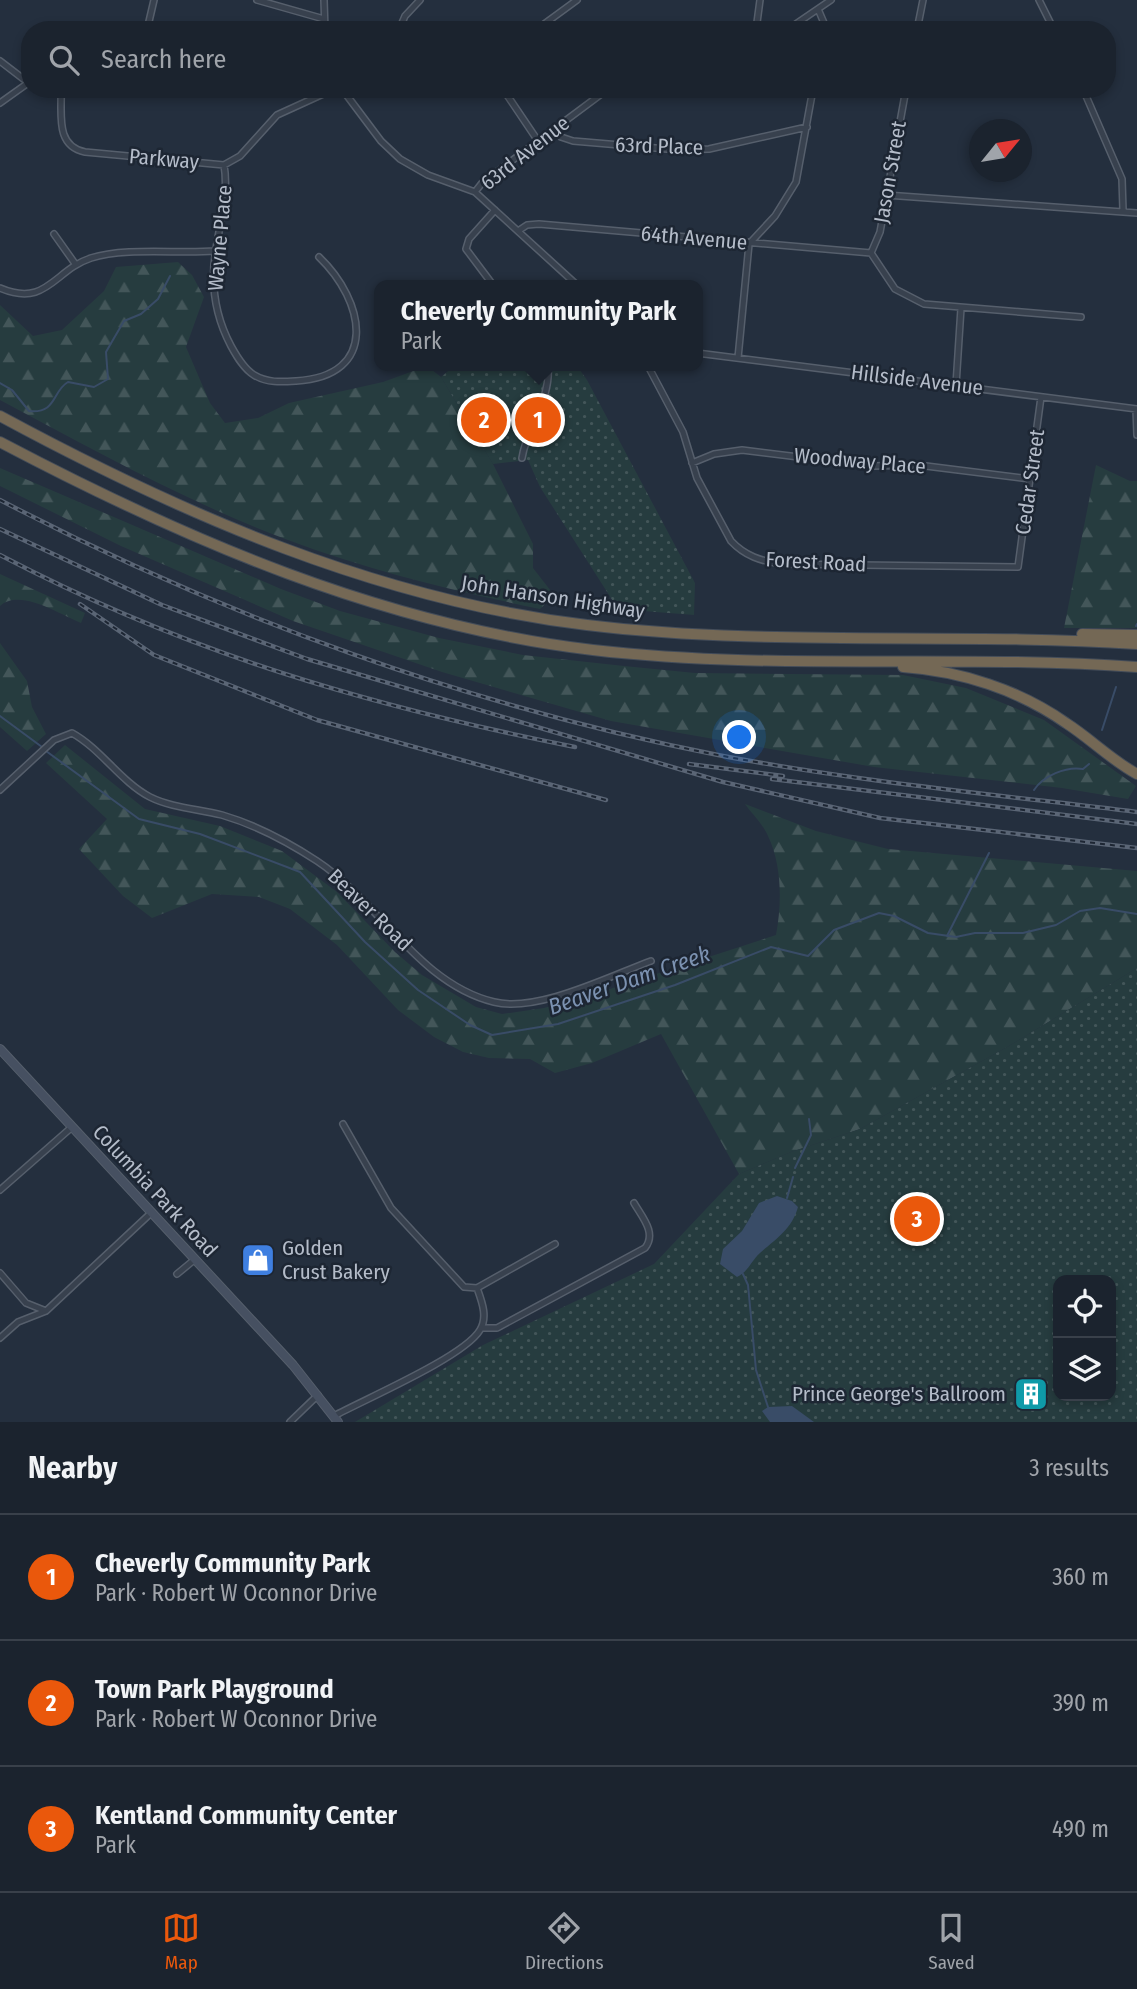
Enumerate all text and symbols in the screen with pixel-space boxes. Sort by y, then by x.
search box [21,21,1116,98]
icon: search [45,41,83,79]
text: Search here [101,44,226,75]
street label: 63rd Avenue [475,110,575,196]
street label: Jason Street [868,119,912,225]
north arrow [969,119,1032,182]
street label: 63rd Place [615,131,703,161]
street label: Parkway [128,143,201,175]
street label: Wayne Place [202,184,238,292]
street label: 64th Avenue [640,220,748,256]
popup [374,280,703,371]
text: Cheverly Community Park [401,296,676,327]
text: Park [401,327,442,355]
street label: Hillside Avenue [849,359,985,401]
pin: 2 [461,394,507,446]
pin: 1 [515,394,561,446]
street label: Cedar Street [1010,428,1050,536]
street label: Woodway Place [793,442,927,480]
street label: Forest Road [765,546,867,578]
street label: John Hanson Highway [459,570,647,624]
your location [722,720,756,754]
street label: Beaver Road [322,863,418,957]
water label: Beaver Dam Creek [544,939,714,1021]
street label: Columbia Park Road [87,1119,223,1263]
pin: 3 [894,1193,940,1245]
place label: Golden Crust Bakery [282,1235,391,1285]
shop icon: Golden Crust Bakery [239,1241,277,1279]
map controls [1053,1275,1116,1401]
button: locate [1053,1275,1116,1338]
button: layers [1053,1338,1116,1401]
building icon: Prince George's Ballroom [1012,1375,1050,1413]
place label: Prince George's Ballroom [792,1381,1006,1407]
text: Nearby [28,1450,117,1486]
text: 3 results [1029,1454,1109,1482]
text: Cheverly Community Park [95,1548,370,1579]
text: 1 [46,1563,56,1591]
text: 360 m [1052,1563,1109,1591]
text: Park · Robert W Oconnor Drive [95,1579,377,1607]
text: Town Park Playground [95,1674,334,1705]
text: 2 [46,1689,56,1717]
text: 390 m [1053,1689,1109,1717]
text: Park · Robert W Oconnor Drive [95,1705,377,1733]
text: Kentland Community Center [95,1800,397,1831]
text: 3 [46,1815,56,1843]
text: 490 m [1052,1815,1109,1843]
text: Park [95,1831,136,1859]
tab: Map [162,1909,200,1974]
tab: Directions [525,1909,604,1974]
tab: Saved [928,1909,975,1974]

